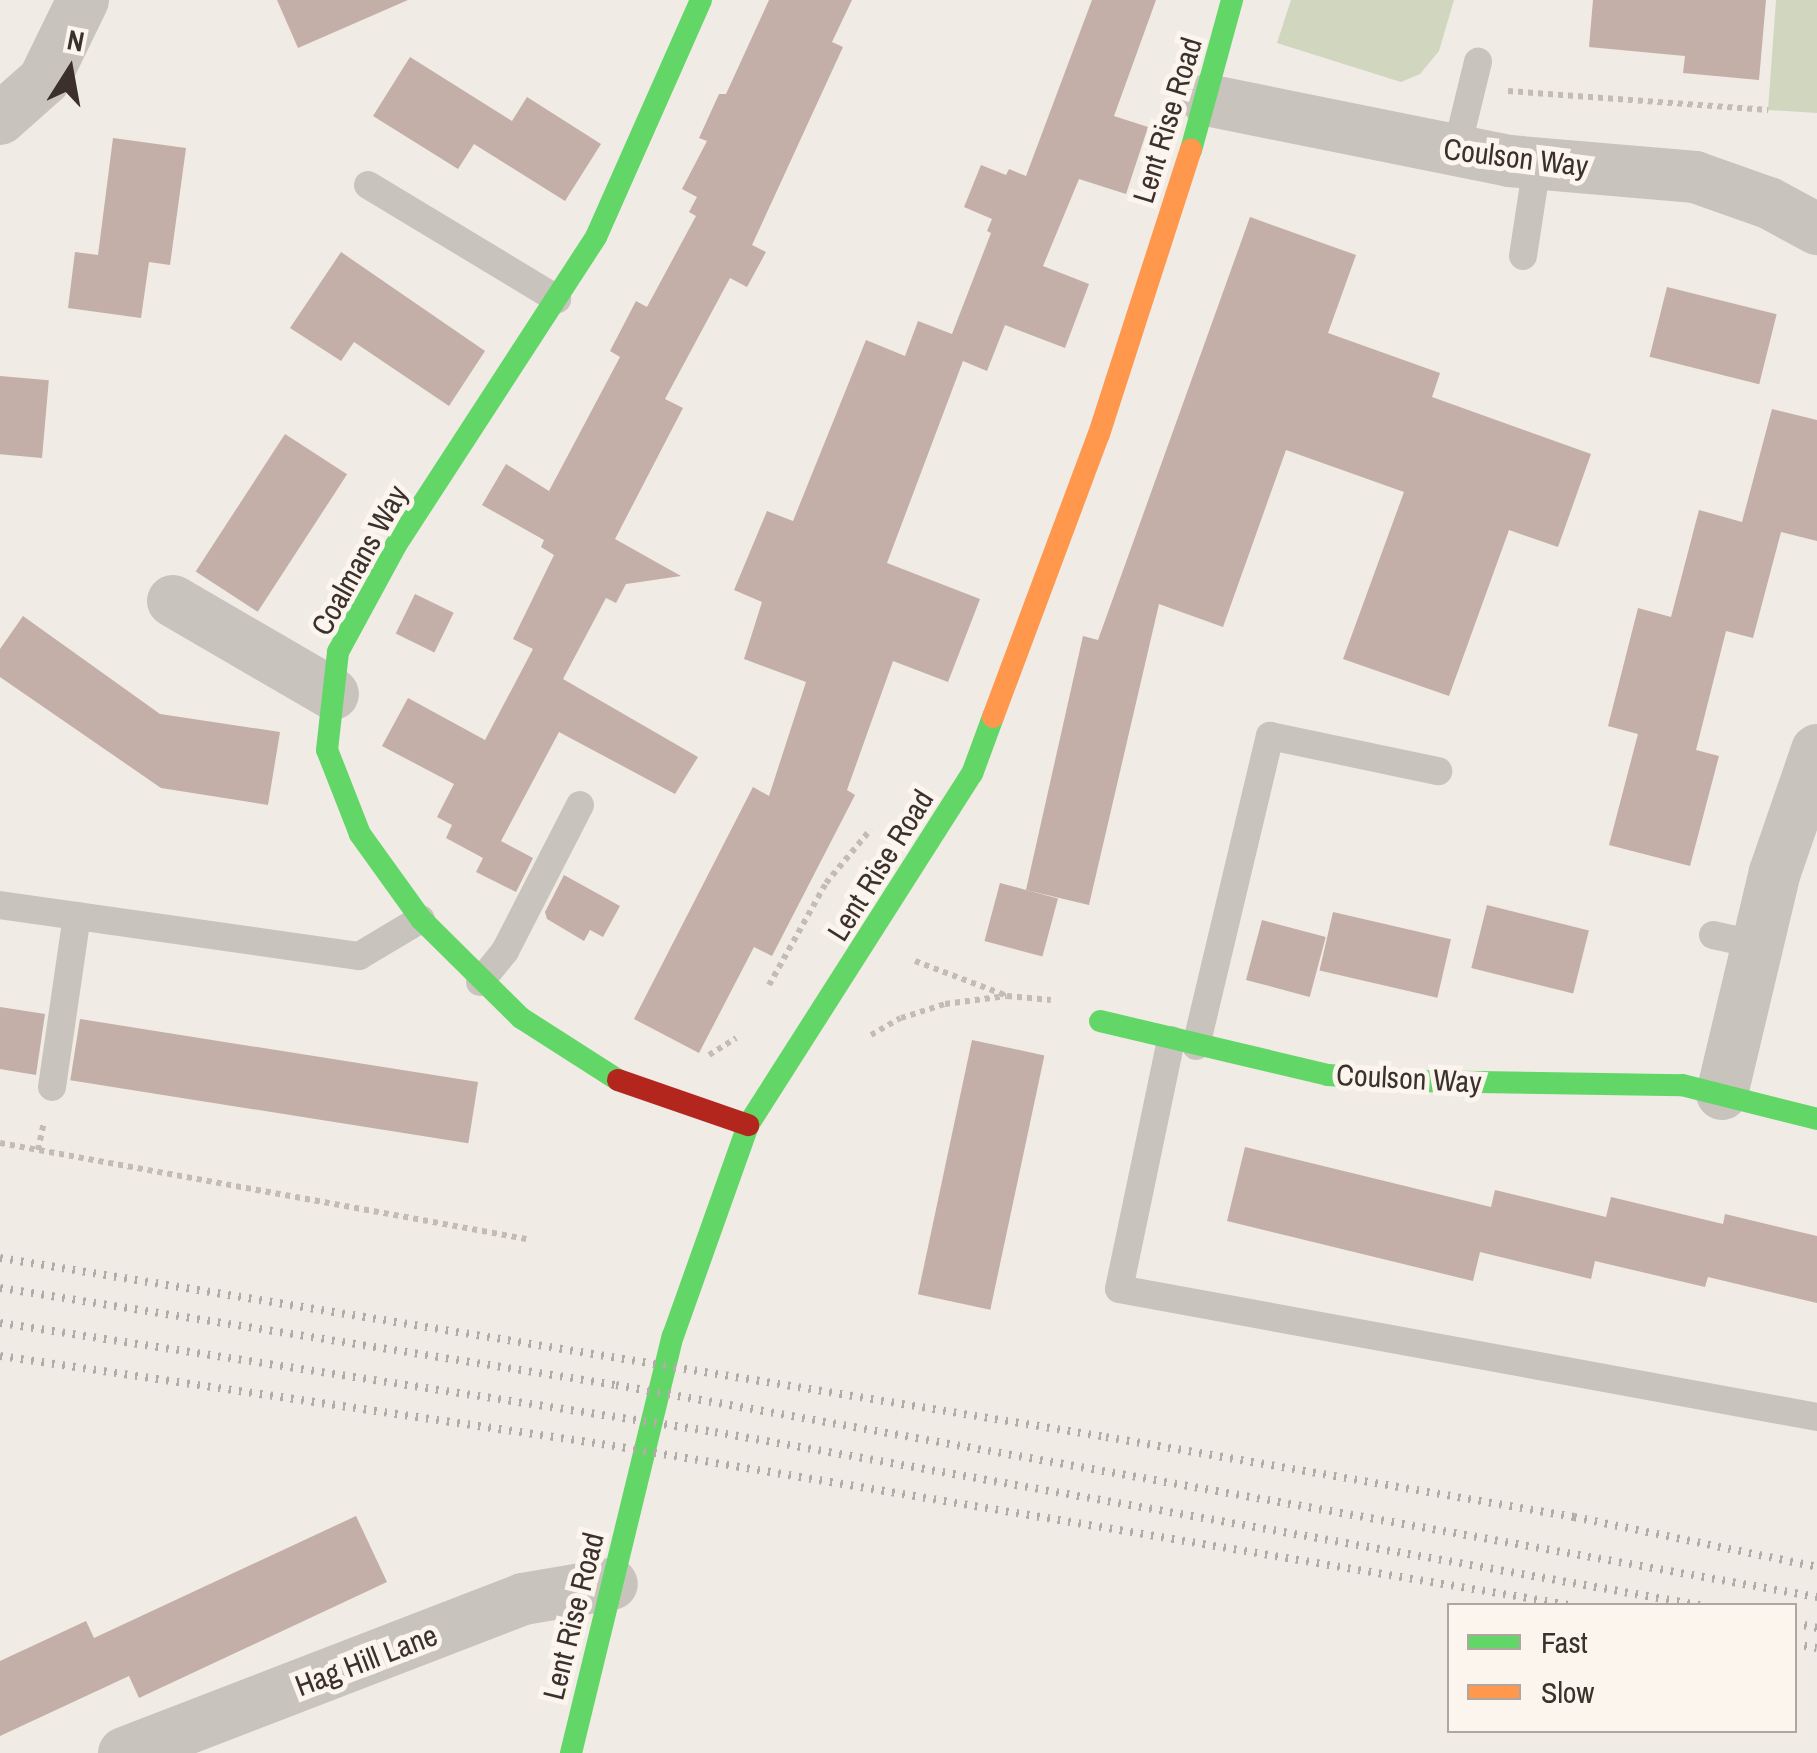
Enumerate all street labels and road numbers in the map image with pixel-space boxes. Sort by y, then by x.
street label: Lent Rise Road [1125,33,1209,207]
street label: Coulson Way [1442,130,1590,184]
street label: Coalmans Way [303,479,415,641]
street label: Lent Rise Road [819,783,941,947]
street label: Coulson Way [1335,1056,1483,1100]
street label: Lent Rise Road [535,1529,611,1703]
street label: Hag Hill Lane [290,1616,442,1704]

